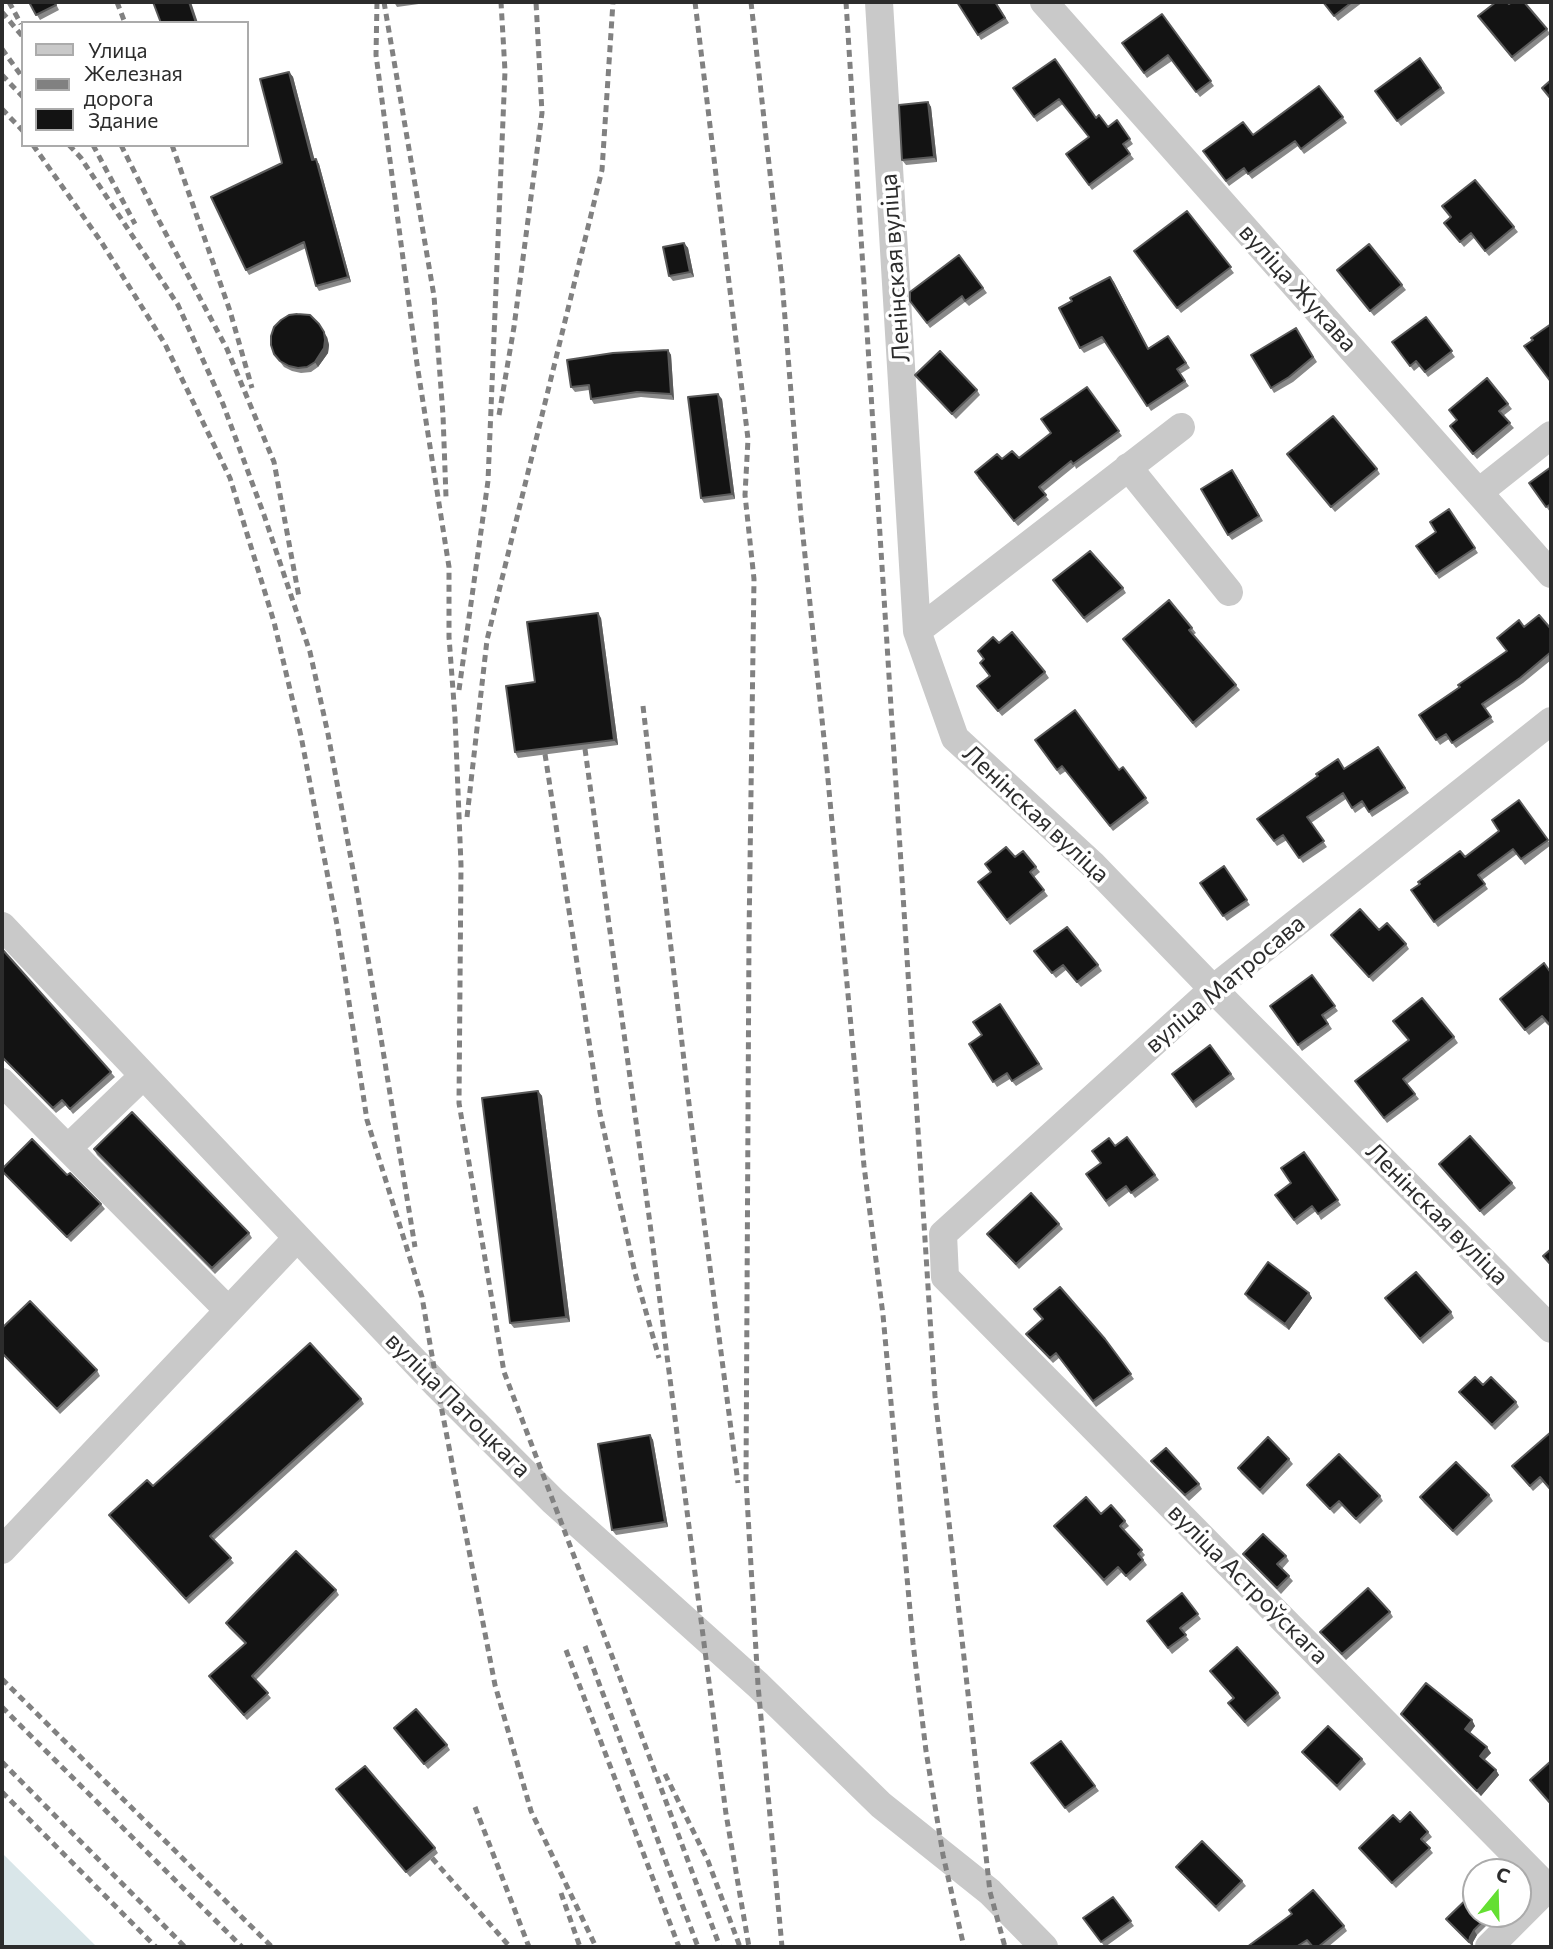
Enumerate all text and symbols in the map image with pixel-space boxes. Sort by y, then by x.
legend [21,21,248,147]
text: Улица [88,37,147,62]
text: Железная дорога [84,60,183,110]
text: Здание [88,107,158,132]
street label: Ленінская вуліца [874,173,916,363]
street label: вуліца Жукава [1233,218,1363,358]
street label: Ленінская вуліца [957,739,1115,889]
street label: вуліца Матросава [1139,909,1311,1059]
street label: Ленінская вуліца [1360,1137,1514,1291]
street label: вуліца Патоцкага [379,1326,537,1484]
street label: вуліца Астроўскага [1162,1498,1334,1670]
north arrow [1462,1858,1532,1928]
text: С [1493,1862,1513,1888]

